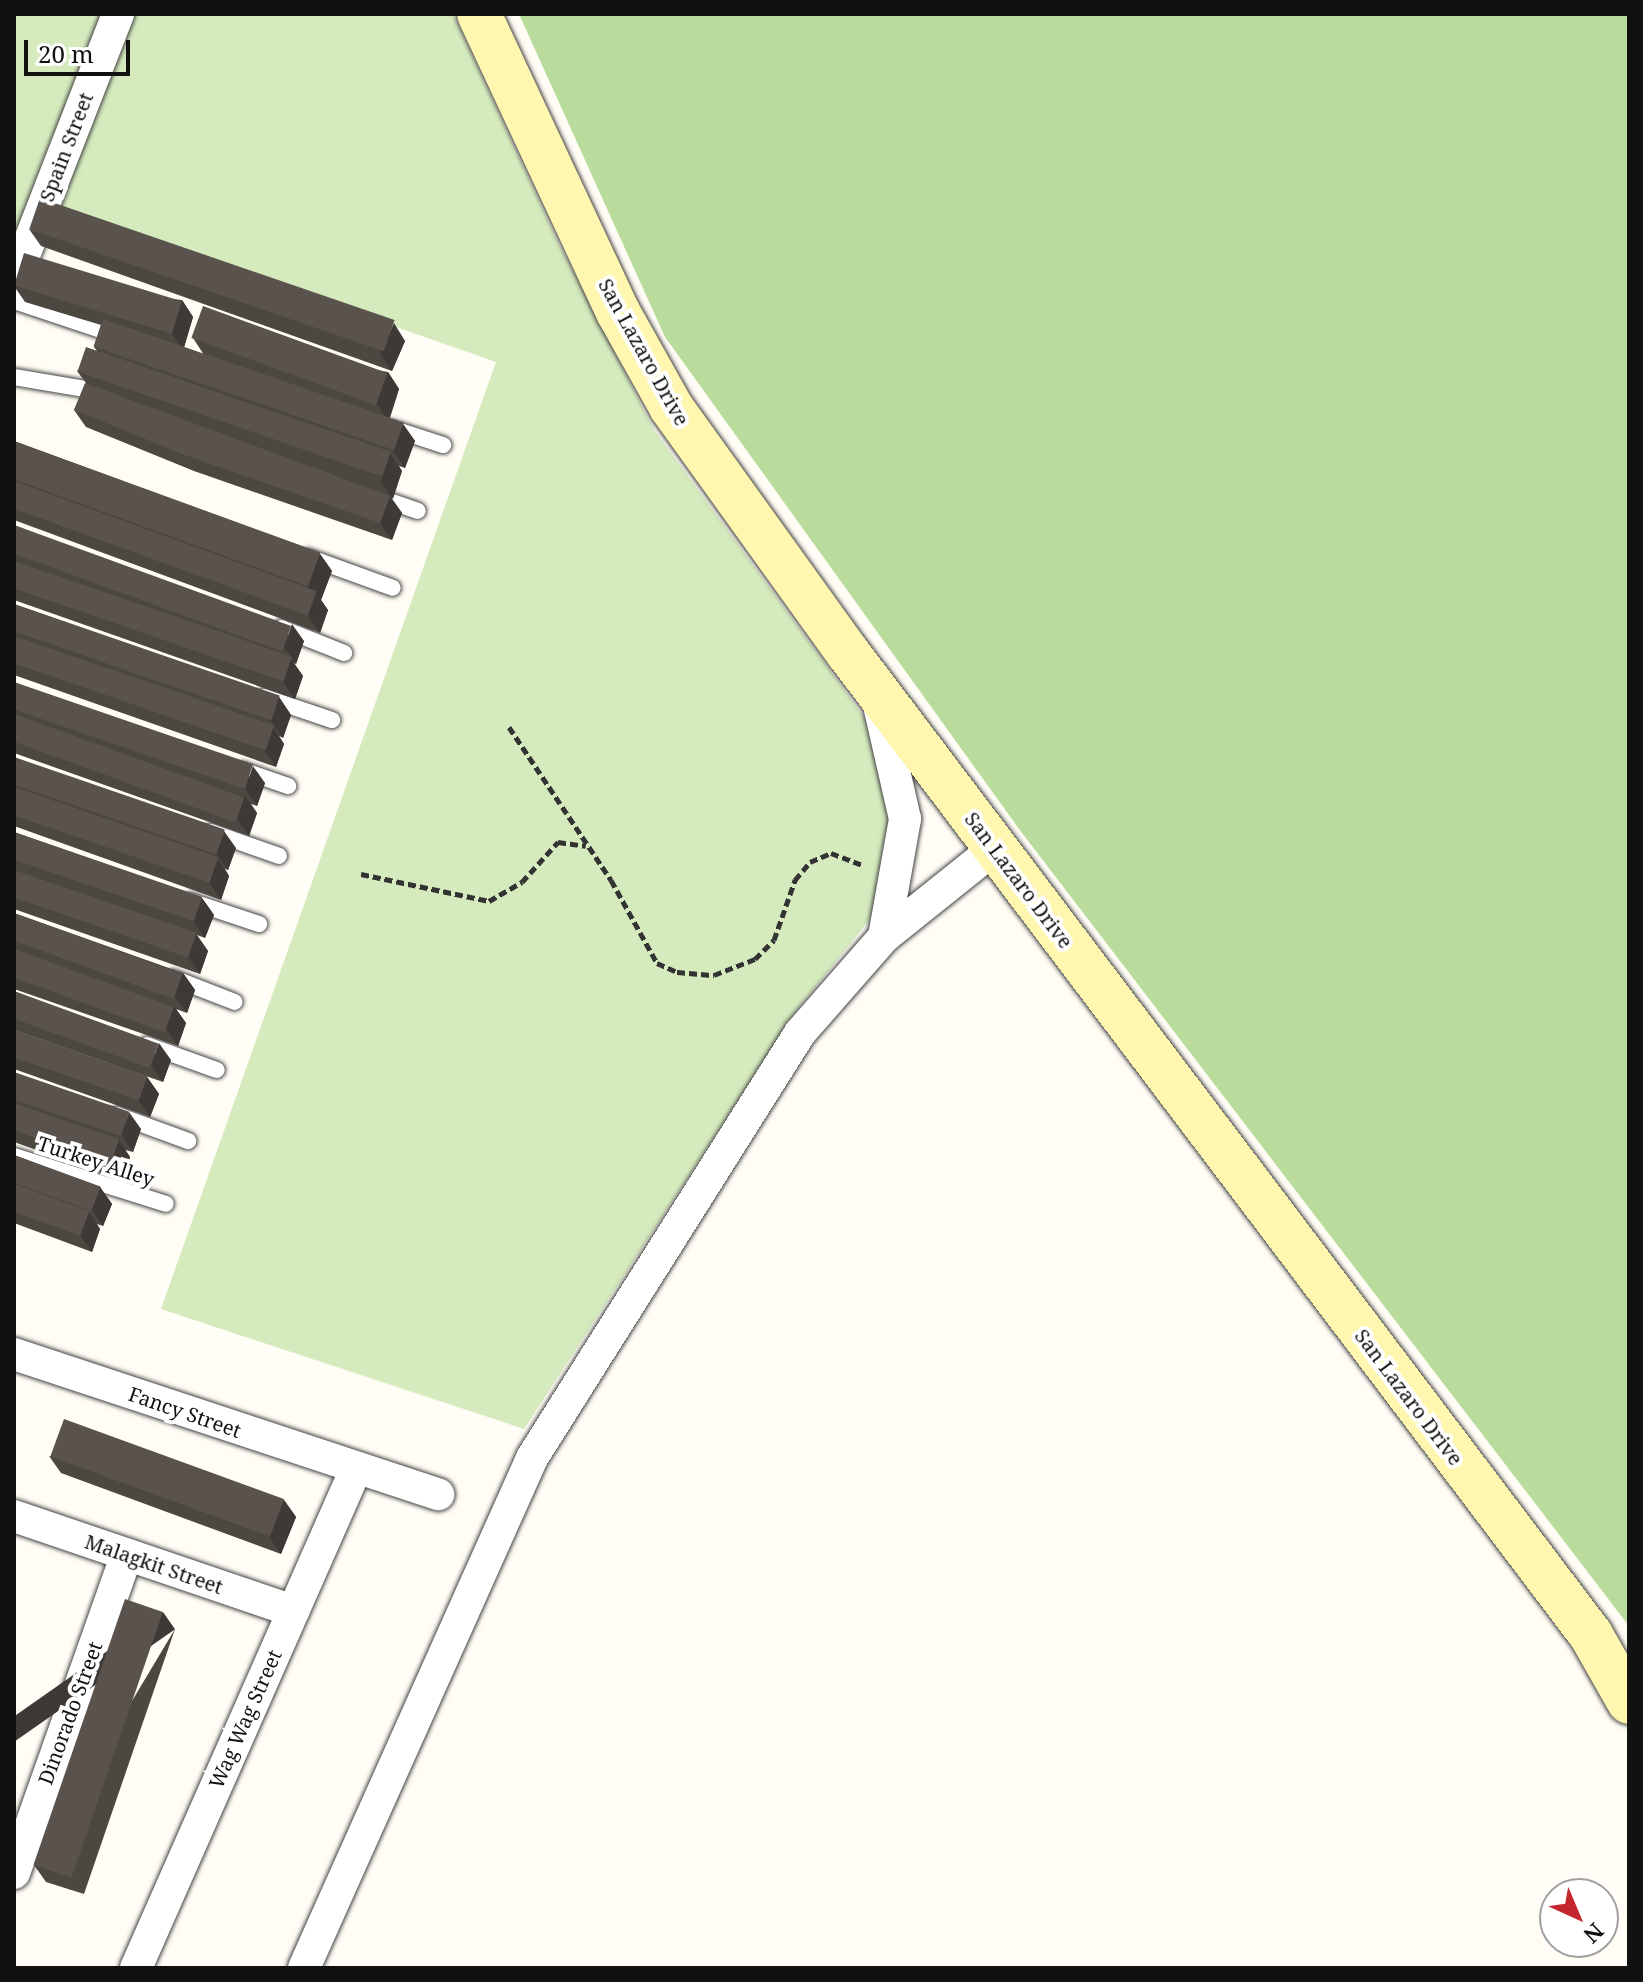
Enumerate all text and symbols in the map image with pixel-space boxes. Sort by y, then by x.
scale bar [28,24,134,74]
text: 20 m [38,37,94,70]
street label: Spain Street [34,89,98,205]
street label: San Lazaro Drive [594,274,694,430]
street label: San Lazaro Drive [960,807,1078,953]
street label: Turkey Alley [35,1131,157,1191]
street label: San Lazaro Drive [1350,1324,1468,1470]
street label: Fancy Street [126,1382,244,1442]
street label: Malagkit Street [82,1529,226,1599]
street label: Dinorado Street [33,1638,107,1788]
street label: Wag Wag Street [204,1646,286,1792]
north arrow [1539,1878,1619,1958]
text: N [1578,1917,1611,1951]

